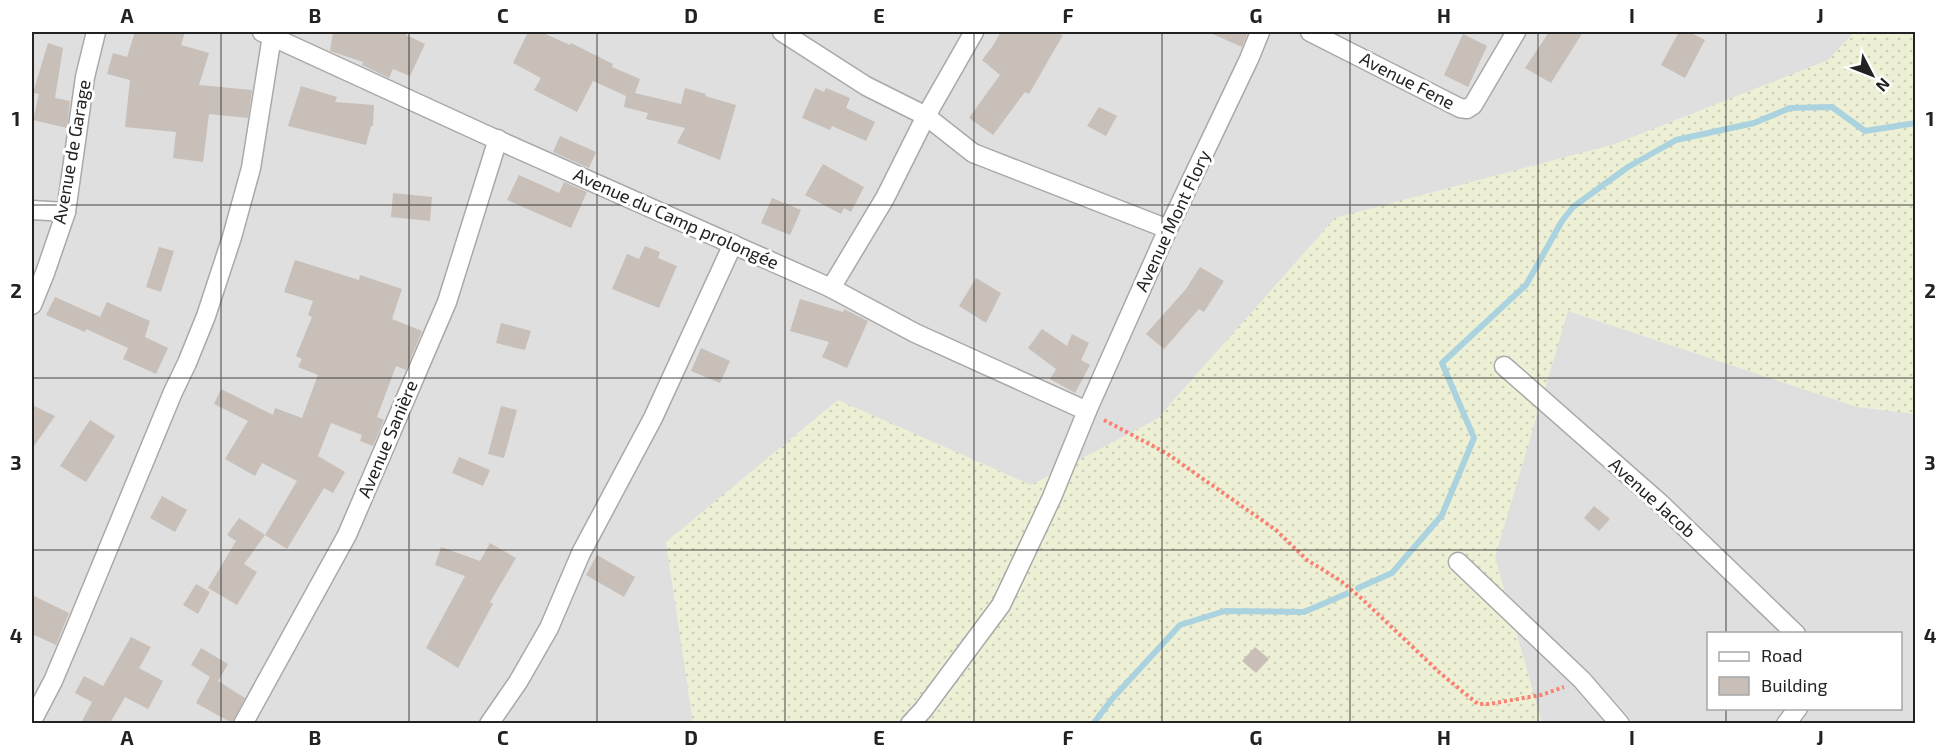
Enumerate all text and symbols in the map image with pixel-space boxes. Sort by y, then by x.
text: A [120,3,134,27]
text: B [309,3,321,27]
text: C [497,3,509,27]
text: D [684,3,698,27]
text: E [873,3,885,27]
text: F [1062,3,1074,27]
text: G [1250,3,1262,27]
text: H [1437,3,1451,27]
text: I [1629,3,1635,27]
text: J [1816,3,1824,27]
north arrow [1842,45,1902,105]
street label: Avenue Fene [1356,47,1459,113]
text: N [1873,75,1894,96]
street label: Avenue de Garage [47,78,95,226]
text: 1 [12,106,20,130]
text: 1 [1926,106,1934,130]
street label: Avenue Mont Flory [1130,146,1215,295]
street label: Avenue du Camp prolongée [570,163,782,273]
text: 2 [10,278,22,302]
text: 2 [1924,278,1936,302]
street label: Avenue Sanière [352,377,422,501]
text: 3 [10,450,22,474]
text: 3 [1924,450,1936,474]
street label: Avenue Jacob [1605,453,1701,542]
text: 4 [10,623,23,647]
text: 4 [1924,623,1937,647]
legend [1707,632,1902,710]
text: Road [1761,644,1802,666]
text: Building [1761,674,1828,696]
text: A [120,725,134,749]
text: B [309,725,321,749]
text: C [497,725,509,749]
text: D [684,725,698,749]
text: E [873,725,885,749]
text: F [1062,725,1074,749]
text: G [1250,725,1262,749]
text: H [1437,725,1451,749]
text: I [1629,725,1635,749]
text: J [1816,725,1824,749]

